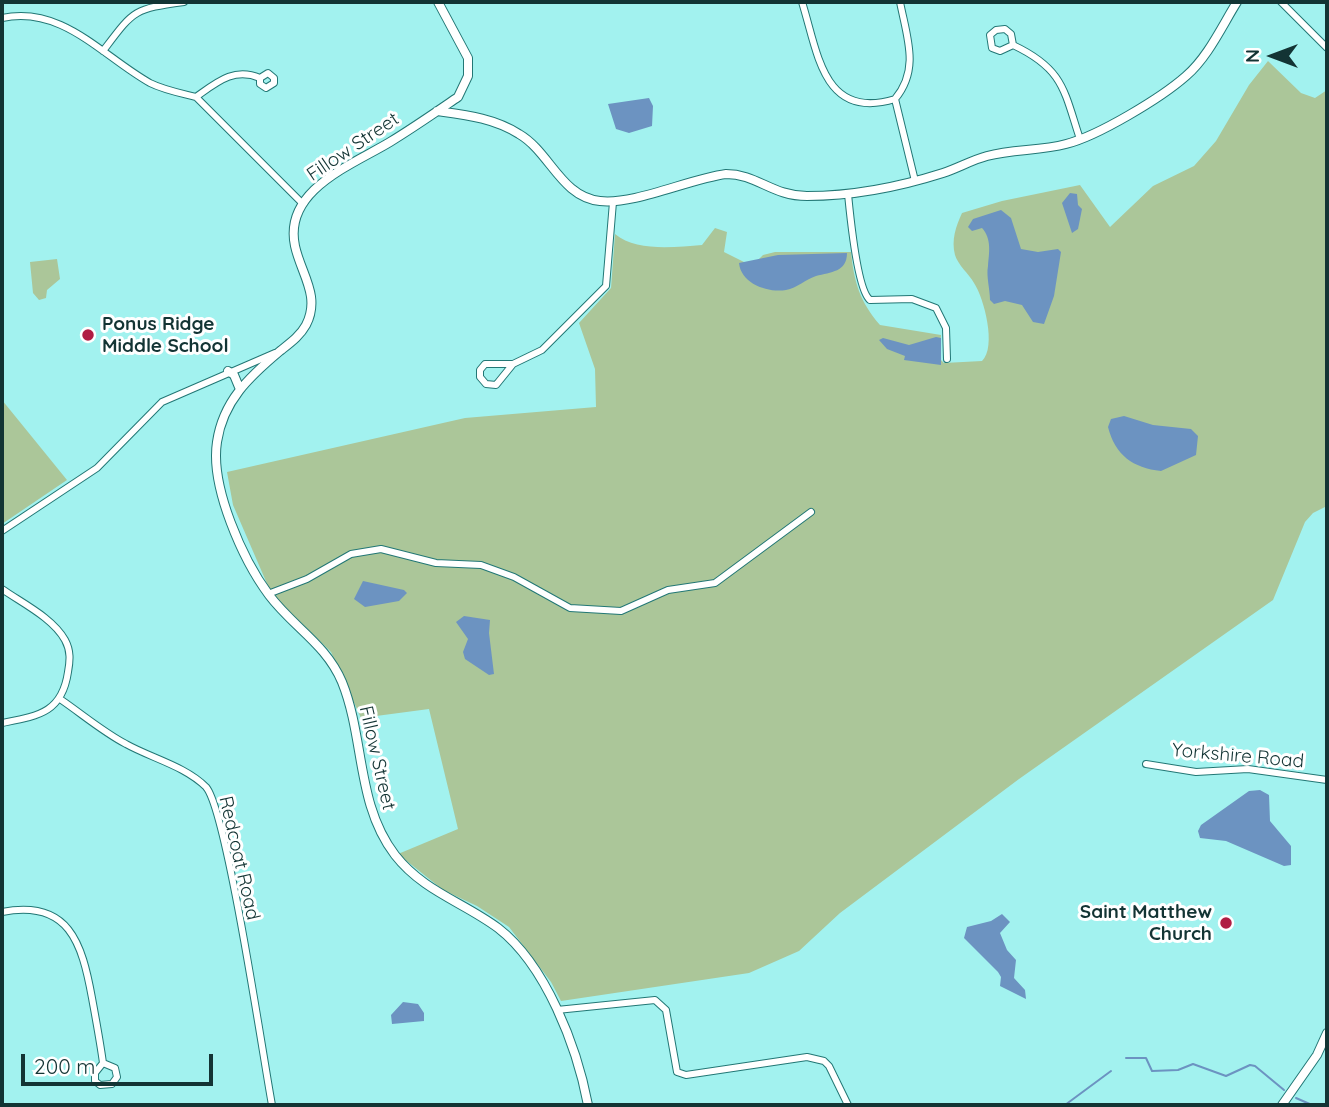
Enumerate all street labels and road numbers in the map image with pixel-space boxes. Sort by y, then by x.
street label: Fillow Street [303,108,403,186]
street label: Fillow Street [354,704,400,812]
street label: Yorkshire Road [1171,739,1305,773]
street label: Redcoat Road [214,794,264,922]

